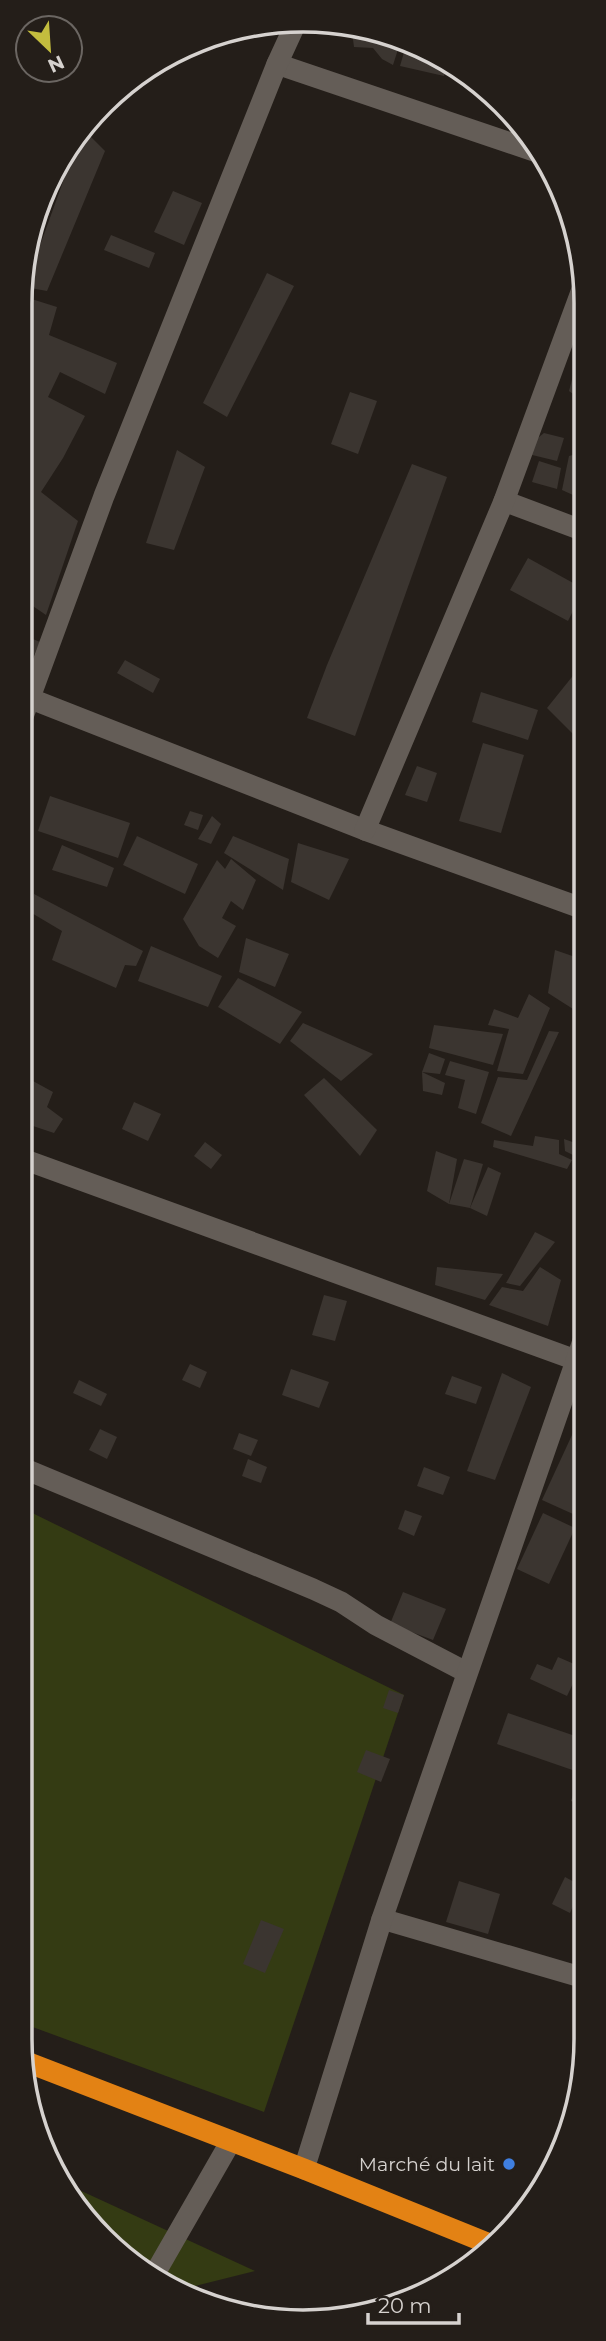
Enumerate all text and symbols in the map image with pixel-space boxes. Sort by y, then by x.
north arrow [14,14,84,84]
text: N [44,50,68,78]
place label: Marché du lait [359,2153,495,2176]
marker: Marché du lait [501,2156,517,2172]
scale bar [368,2282,459,2326]
text: 20 m [378,2293,432,2318]

